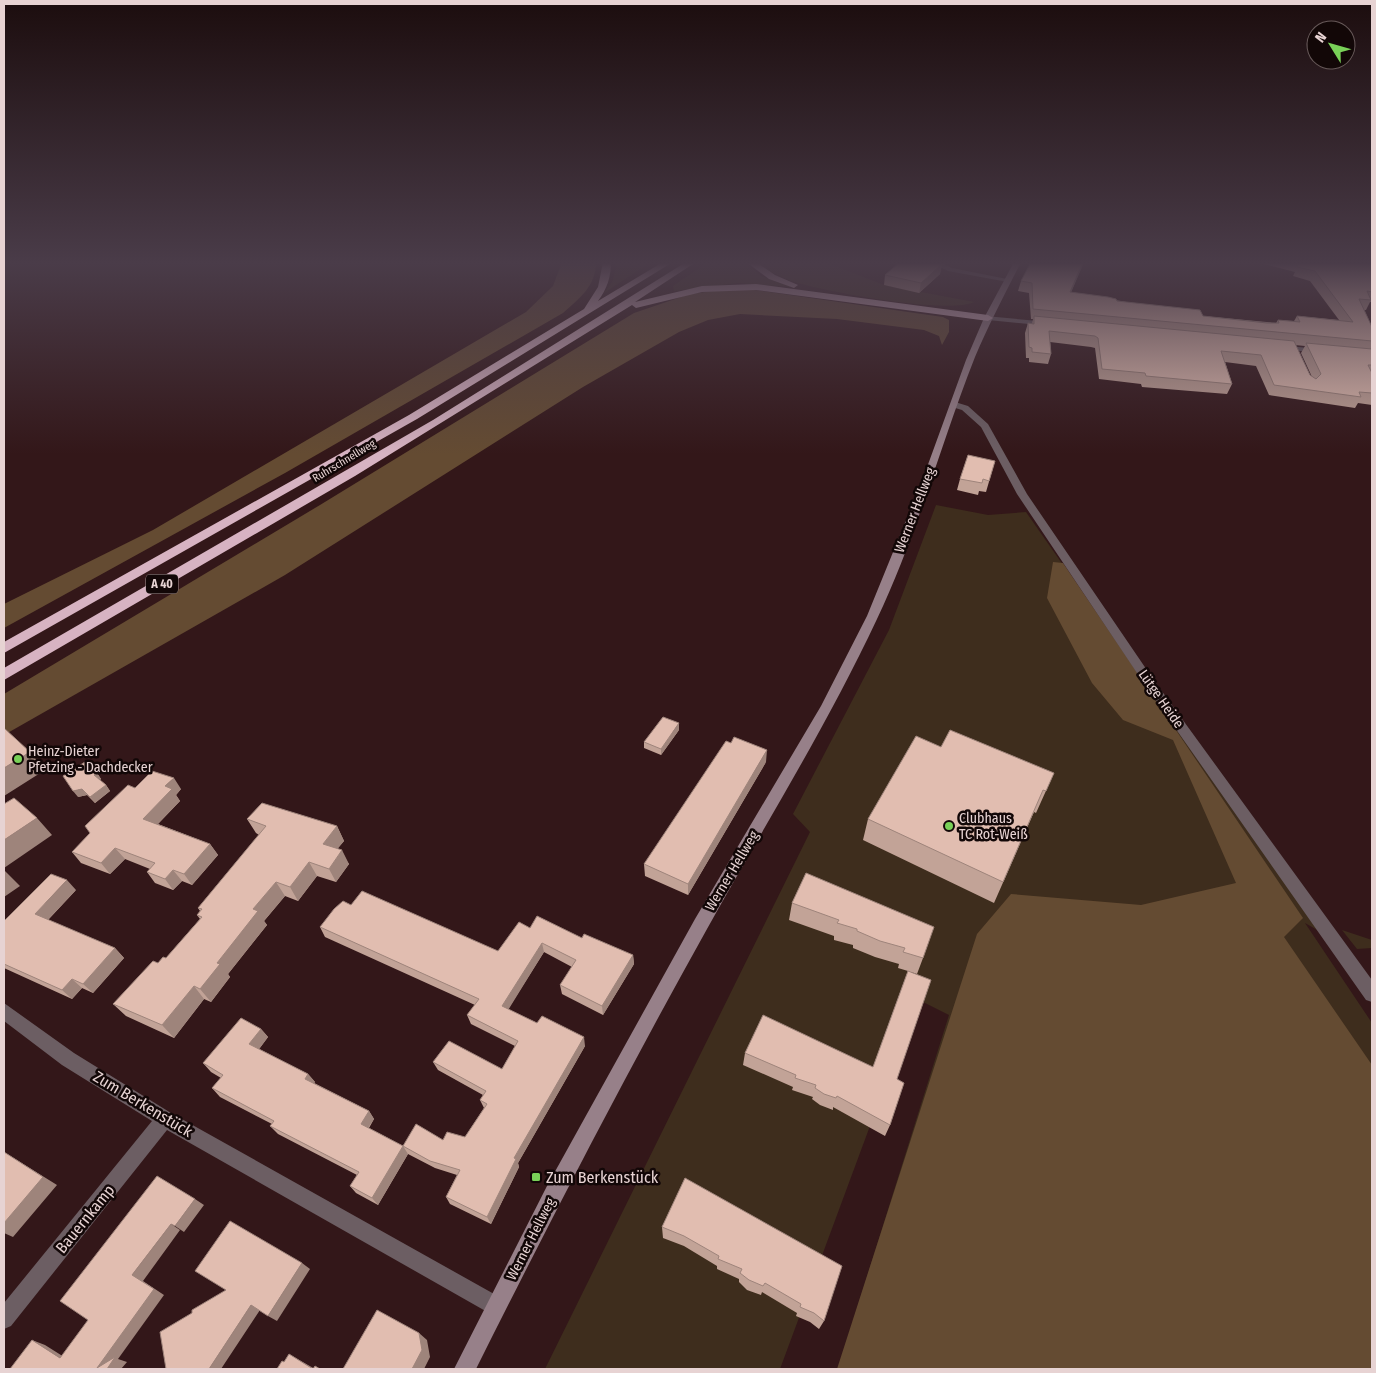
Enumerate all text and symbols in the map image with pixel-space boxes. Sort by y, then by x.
north arrow [1306,20,1356,70]
text: N [1312,29,1330,46]
street label: Ruhrschnellweg [310,437,379,485]
street label: Werner Hellweg [891,465,939,555]
road number: A 40 [146,574,178,594]
street label: Lütge Heide [1135,666,1187,732]
place label: Heinz-Dieter Pfetzing - Dachdecker [28,743,153,776]
marker: Heinz-Dieter Pfetzing - Dachdecker [12,753,24,765]
place label: Clubhaus TC Rot-Weiß [959,810,1028,843]
marker: Clubhaus TC Rot-Weiß [943,820,955,832]
street label: Werner Hellweg [702,828,763,914]
street label: Zum Berkenstück [90,1067,196,1141]
place label: Zum Berkenstück [546,1168,659,1187]
marker: Zum Berkenstück [530,1171,542,1183]
street label: Bauernkamp [52,1181,118,1257]
street label: Werner Hellweg [503,1195,559,1283]

